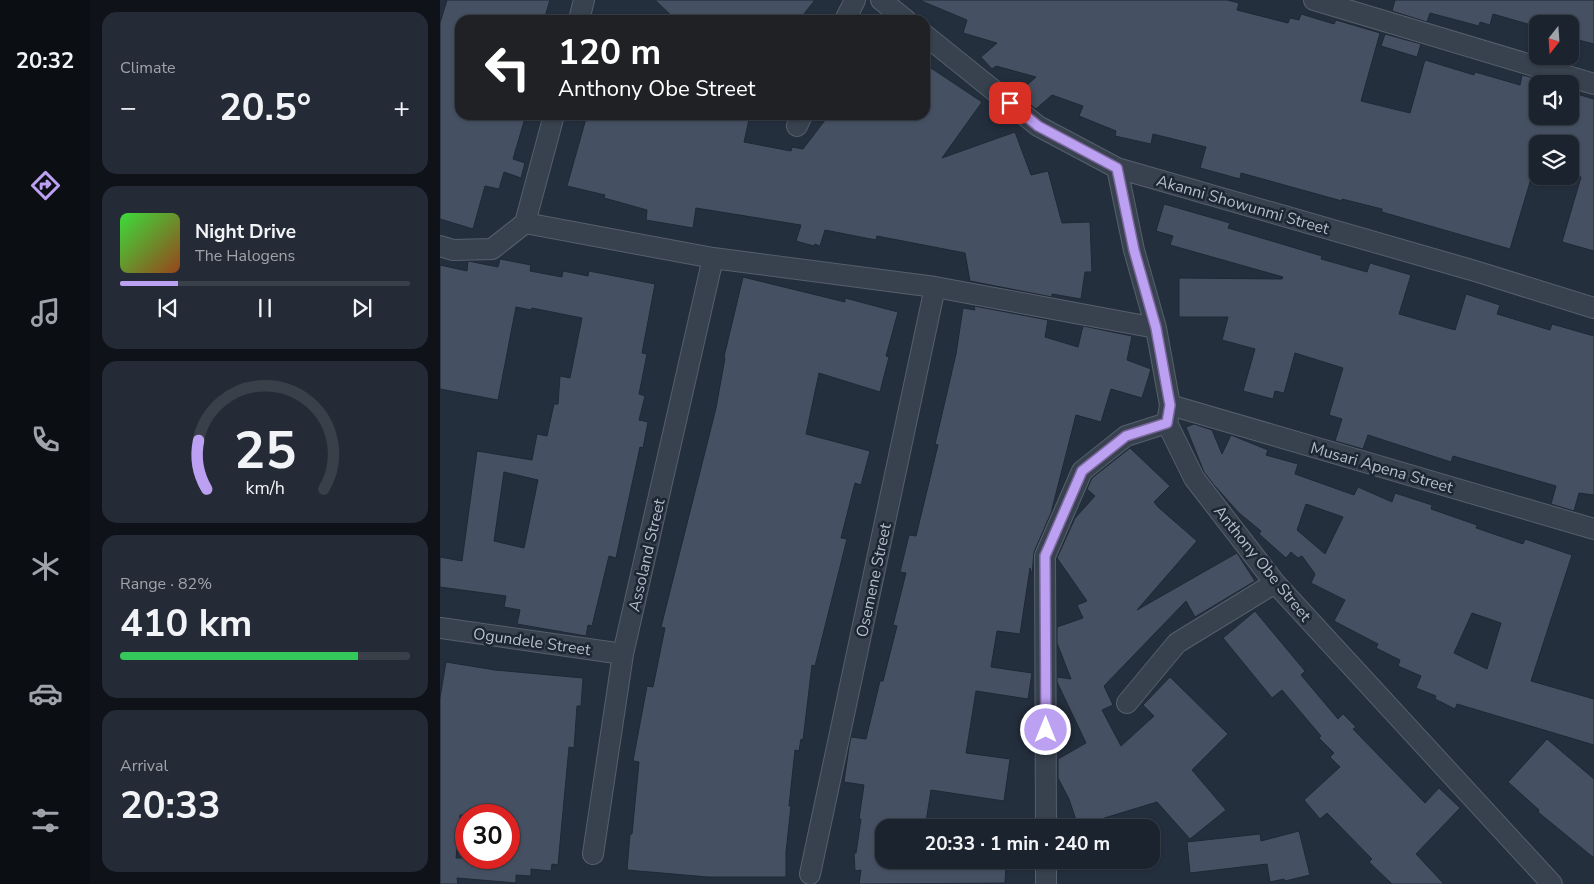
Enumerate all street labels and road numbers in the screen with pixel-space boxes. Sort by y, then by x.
street label: Akanni Showunmi Street [1154,170,1332,240]
street label: Musari Apena Street [1308,437,1456,499]
street label: Assoland Street [623,496,671,614]
street label: Anthony Obe Street [1209,501,1316,627]
street label: Osemene Street [851,521,897,639]
street label: Ogundele Street [472,623,592,661]

